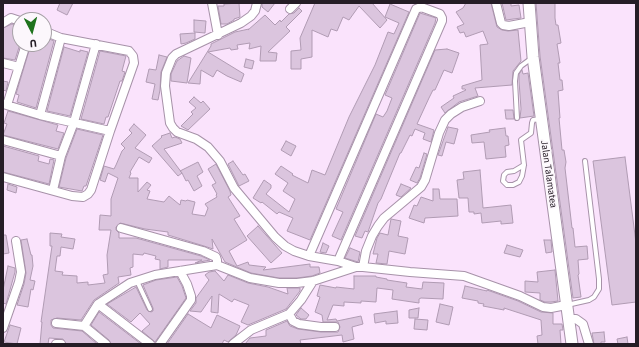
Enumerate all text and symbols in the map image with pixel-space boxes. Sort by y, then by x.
north arrow [12,12,52,52]
text: U [29,36,38,51]
street label: Jalan Talamatea [537,139,559,209]

